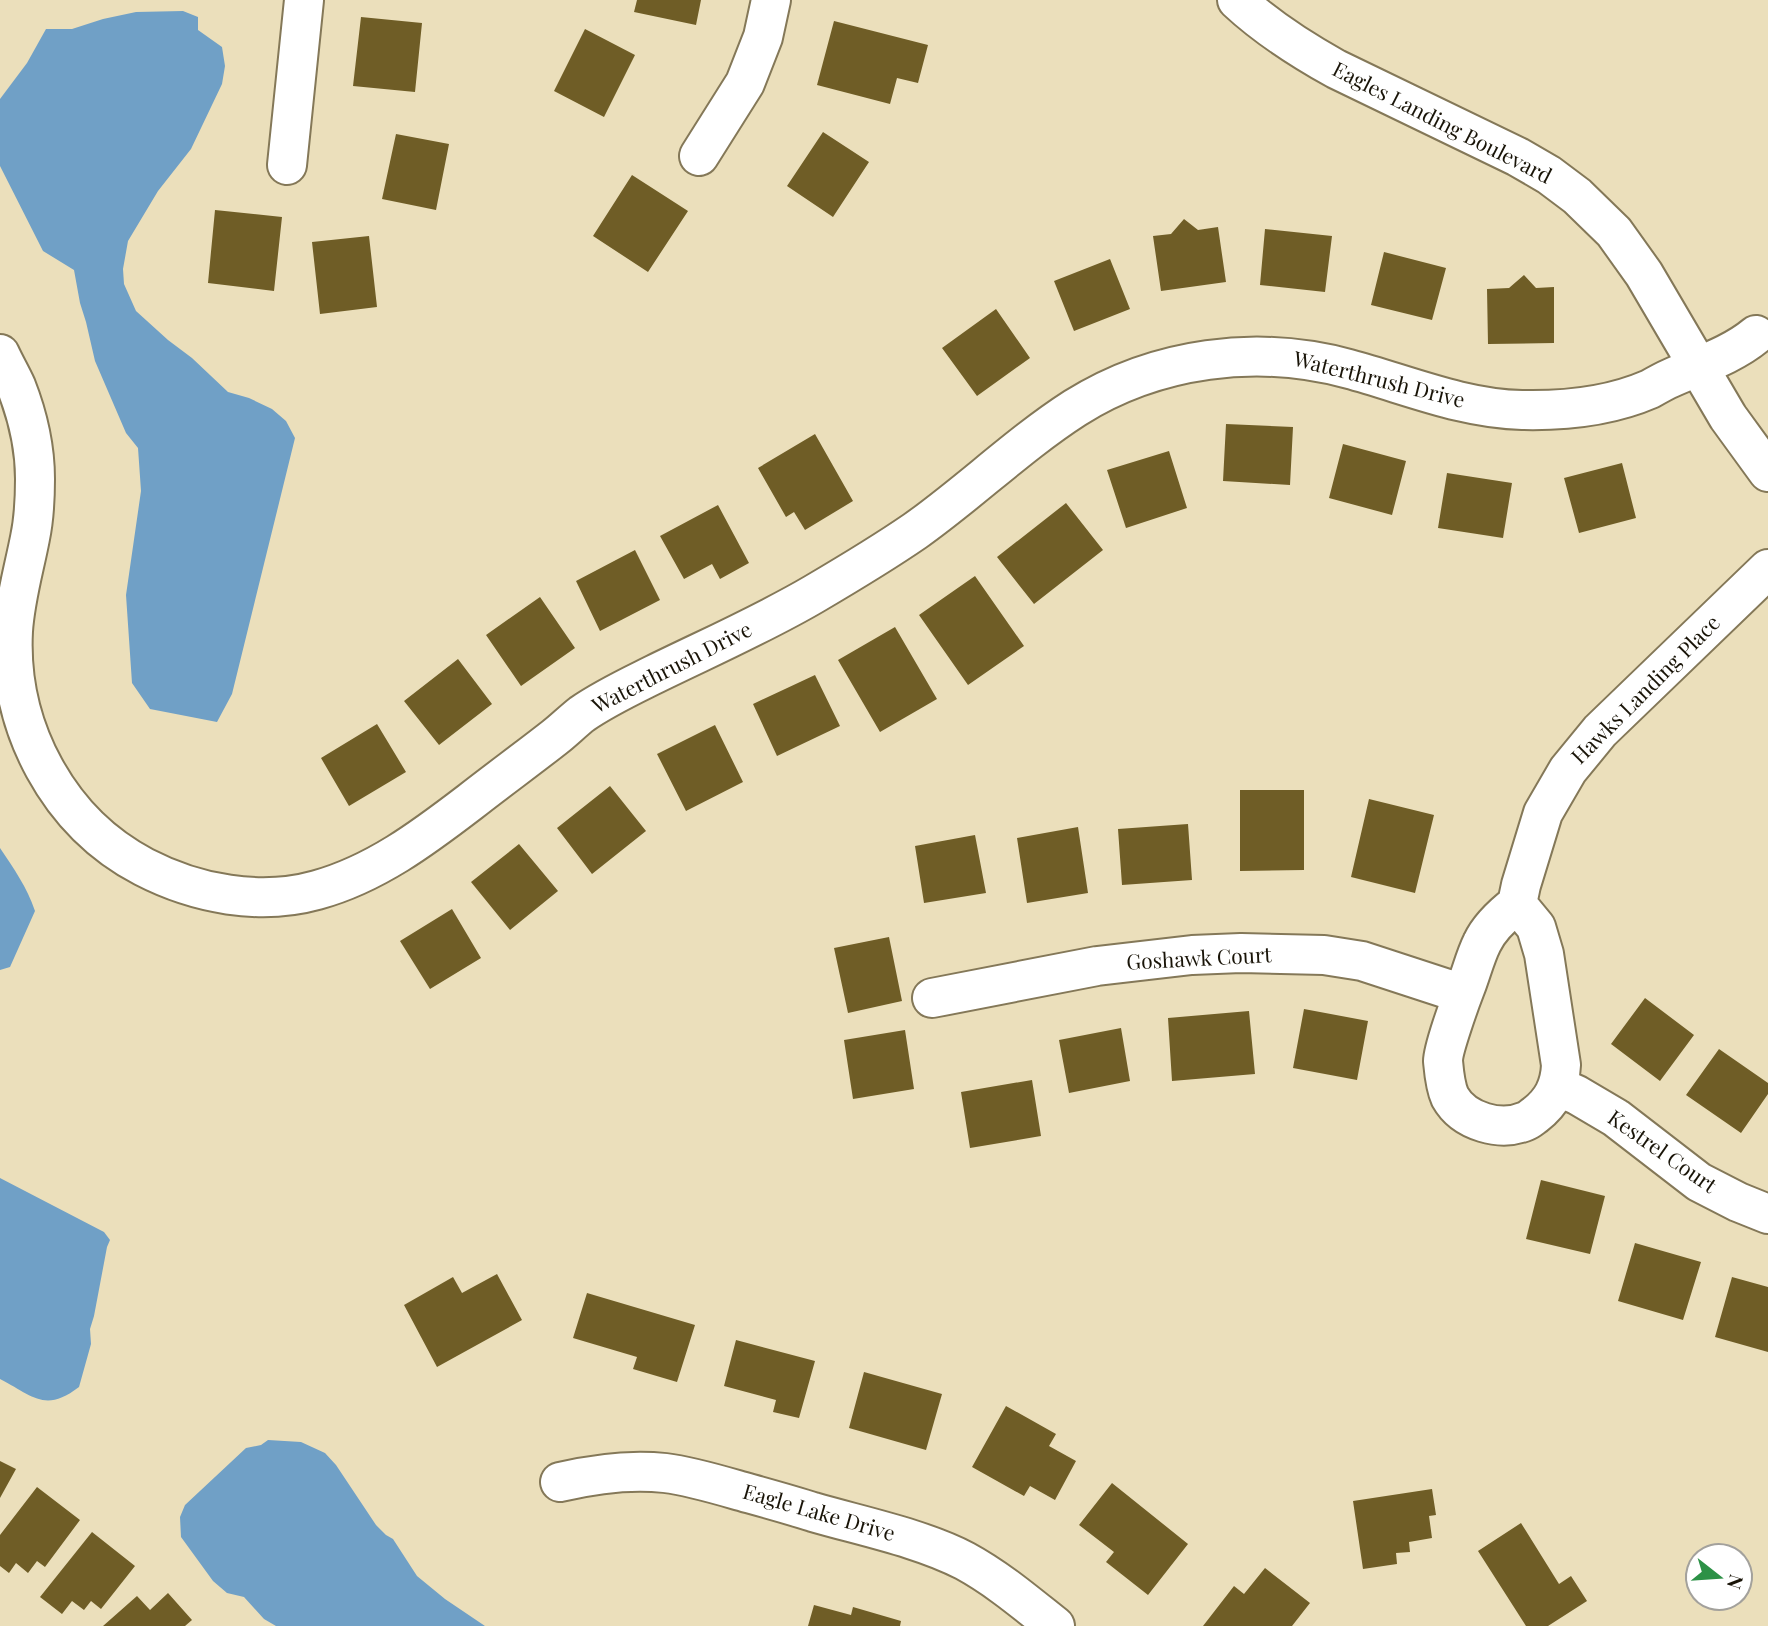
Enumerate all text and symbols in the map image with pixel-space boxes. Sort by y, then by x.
street label: Eagles Landing Boulevard [1328,54,1557,189]
street label: Waterthrush Drive [1290,343,1468,413]
street label: Hawks Landing Place [1564,608,1725,769]
street label: Waterthrush Drive [586,614,756,719]
street label: Goshawk Court [1126,939,1273,975]
street label: Kestrel Court [1603,1102,1724,1199]
street label: Eagle Lake Drive [740,1476,899,1546]
north arrow [1684,1542,1754,1612]
text: N [1722,1572,1751,1593]

